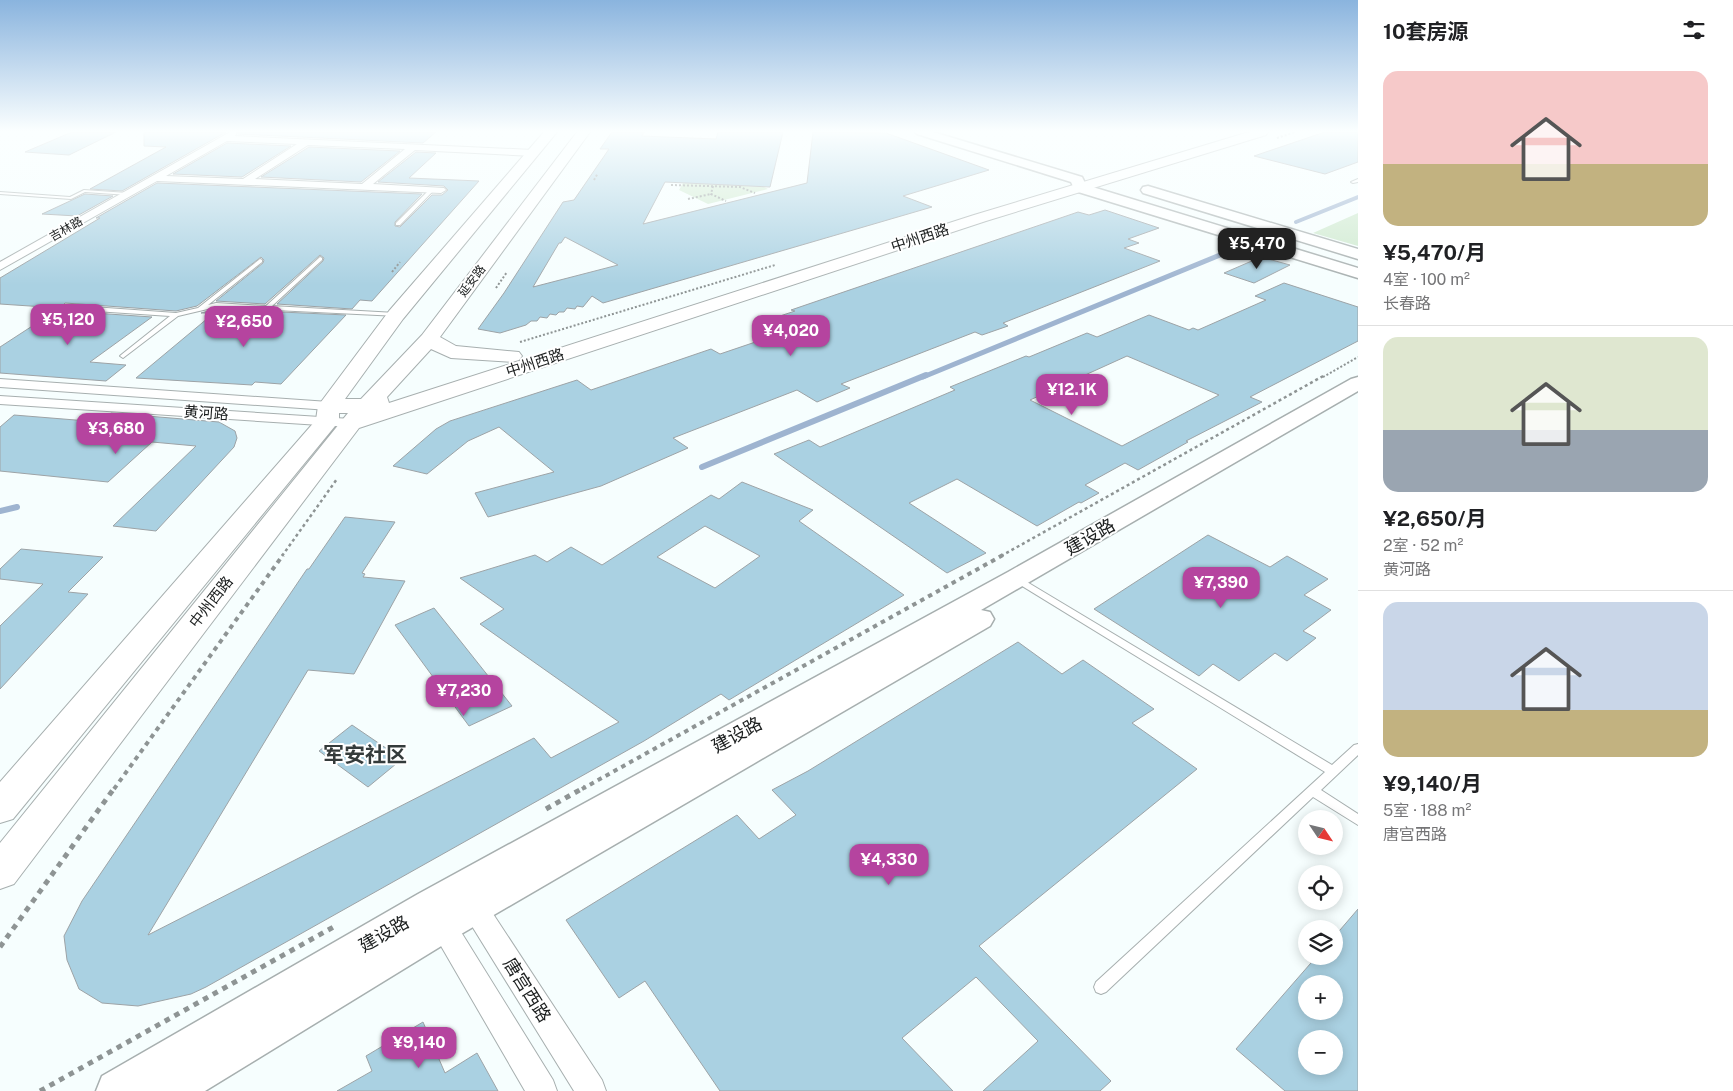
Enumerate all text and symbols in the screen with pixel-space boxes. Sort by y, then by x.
icon: filters [1680,16,1708,44]
text: 10套房源 [1383,19,1469,44]
icon: home [1501,104,1591,194]
street label: 吉林路 [47,214,85,244]
street label: 中州西路 [889,220,951,255]
pin: ¥5,470 [1216,228,1298,270]
text: ¥5,470 [1229,234,1285,253]
text: ¥5,470/月 [1383,240,1486,265]
street label: 延安路 [456,262,488,300]
text: 4室 · 100 m² [1383,270,1470,289]
text: 长春路 [1383,294,1431,313]
pin: ¥5,120 [27,304,109,346]
pin: ¥2,650 [203,306,285,348]
text: ¥5,120 [41,310,95,329]
text: ¥2,650 [216,312,272,331]
pin: ¥4,020 [750,314,832,357]
text: ¥4,020 [763,321,819,340]
street label: 中州西路 [504,345,566,380]
icon: home [1501,369,1591,459]
pin: ¥12.1K [1031,374,1113,416]
text: ¥12.1K [1047,380,1097,399]
street label: 黄河路 [183,402,229,423]
pin: ¥3,680 [75,412,157,455]
text: ¥3,680 [87,419,145,438]
text: ¥2,650/月 [1383,506,1487,531]
street label: 建设路 [1061,514,1118,559]
text: 2室 · 52 m² [1383,536,1463,555]
text: 黄河路 [1383,560,1431,579]
pin: ¥7,390 [1180,566,1262,609]
street label: 中州西路 [185,573,236,631]
text: ¥7,390 [1194,573,1248,592]
icon: home [1501,634,1591,724]
pin: ¥7,230 [423,674,505,717]
text: ¥7,230 [437,681,491,700]
street label: 建设路 [708,712,765,757]
district label: 军安社区 [323,742,407,767]
text: ¥9,140/月 [1383,771,1482,796]
text: 5室 · 188 m² [1383,801,1471,820]
north arrow [1298,810,1342,855]
map controls [1298,810,1343,1075]
text: 唐宫西路 [1383,825,1447,844]
pin: ¥4,330 [848,844,930,886]
text: ¥4,330 [861,850,917,869]
button: locate [1298,865,1343,910]
street label: 建设路 [355,911,412,956]
button: layers [1298,920,1343,965]
street label: 唐宫西路 [499,954,555,1026]
button: + [1298,975,1343,1020]
pin: ¥9,140 [378,1026,460,1069]
button: − [1298,1030,1343,1075]
text: ¥9,140 [392,1033,446,1052]

